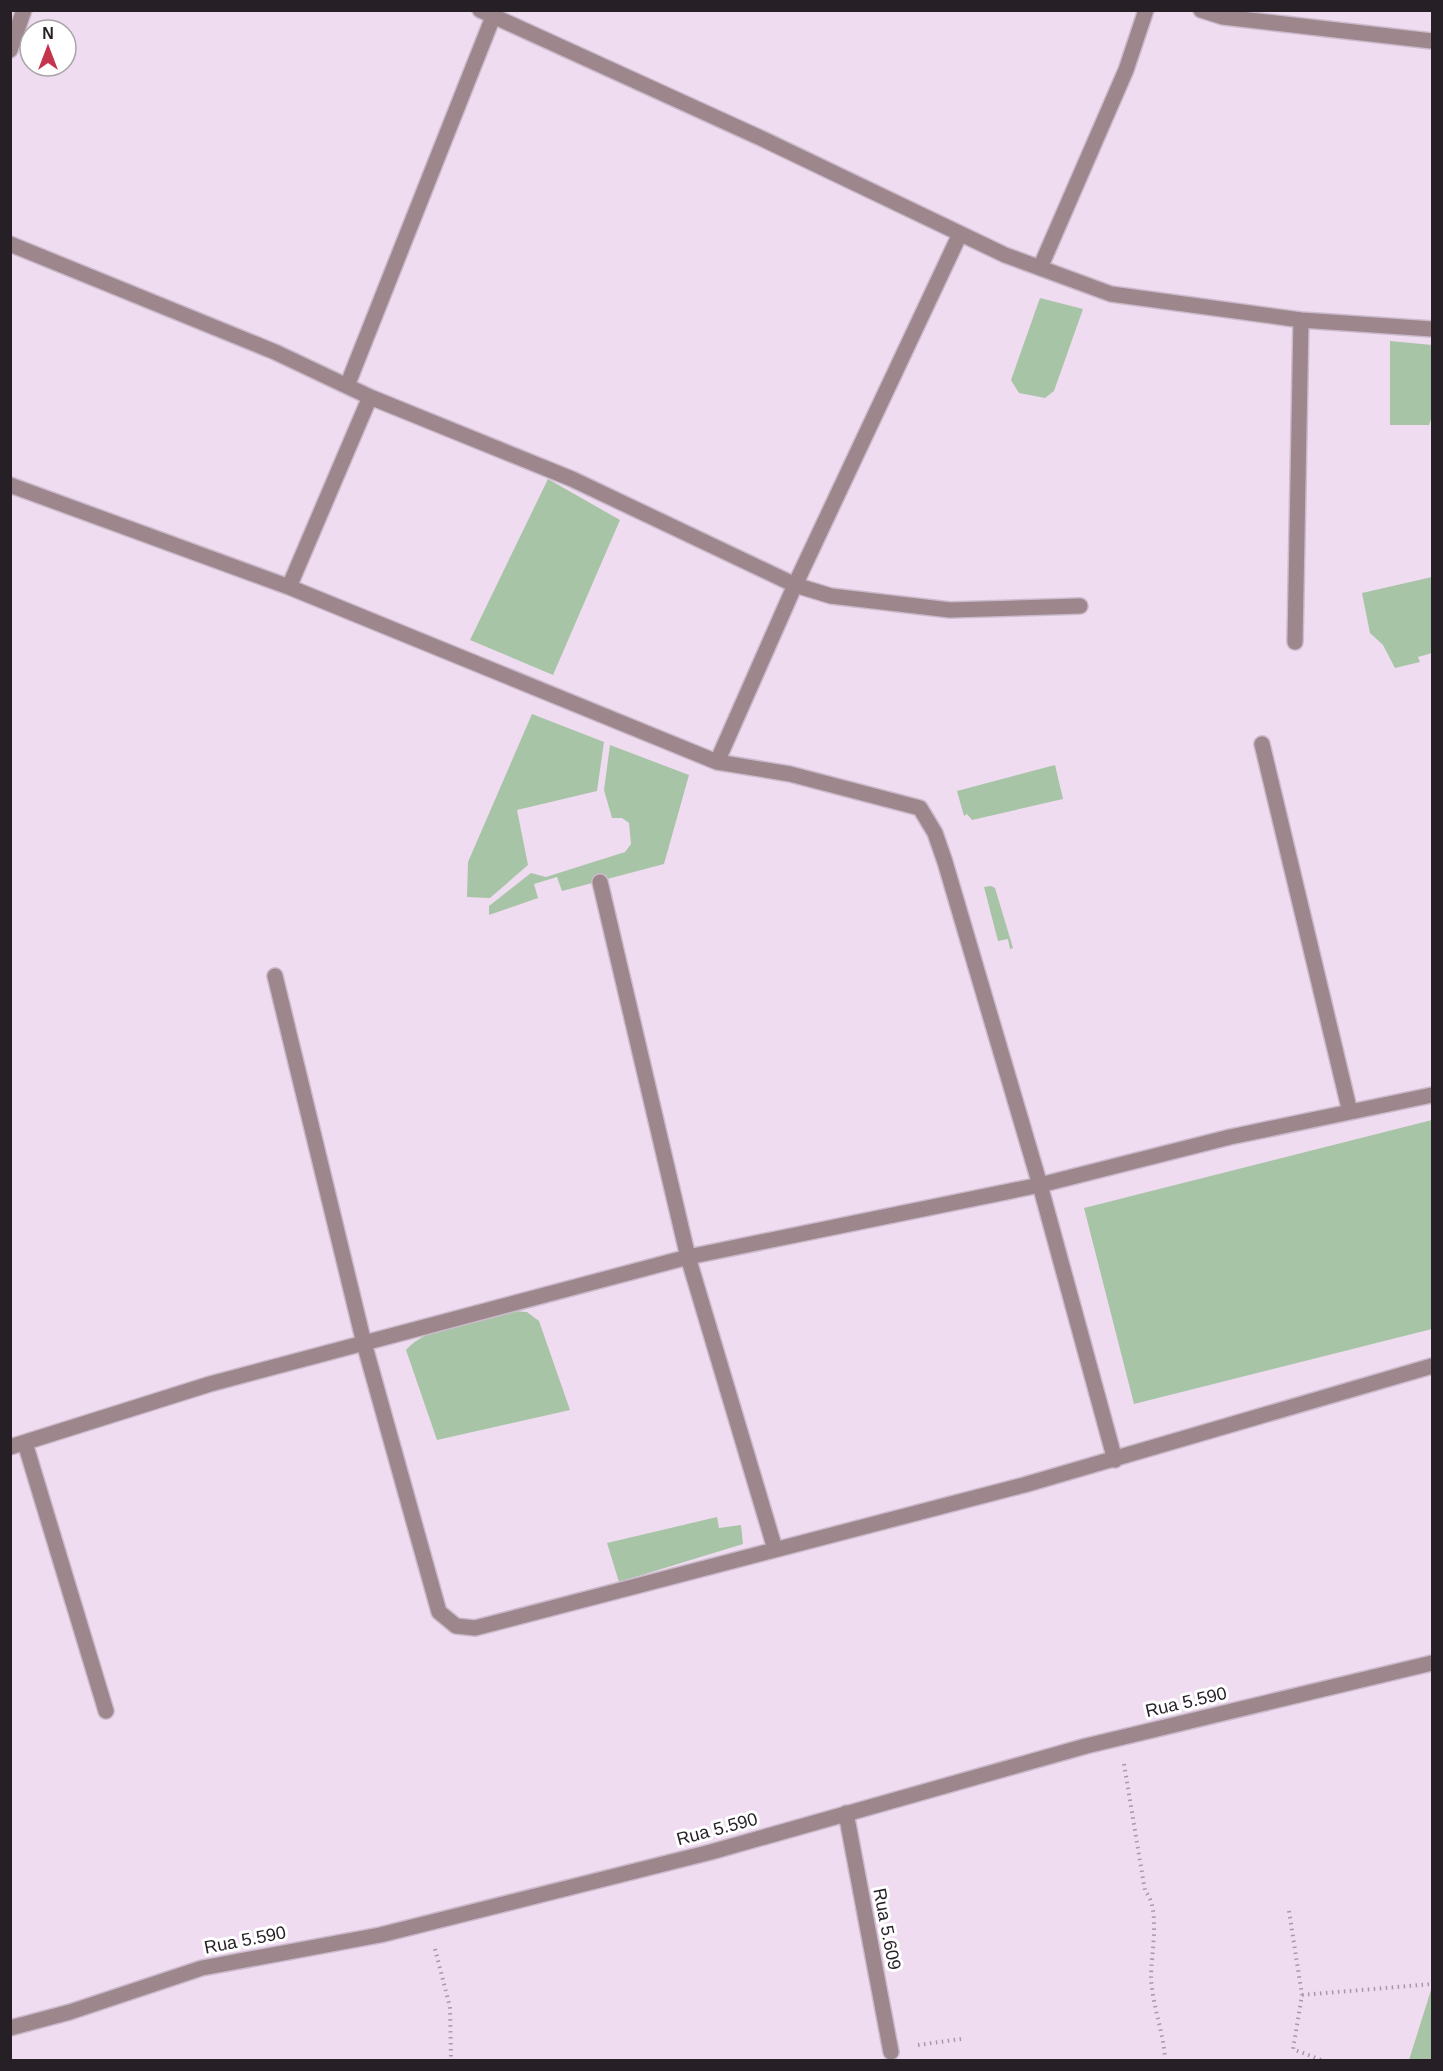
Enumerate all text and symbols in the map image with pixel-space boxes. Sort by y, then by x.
north arrow [18,18,78,78]
text: N [42,25,54,42]
street label: Rua 5.590 [1143,1683,1229,1721]
street label: Rua 5.590 [674,1809,760,1849]
street label: Rua 5.609 [869,1886,905,1972]
street label: Rua 5.590 [202,1922,288,1958]

